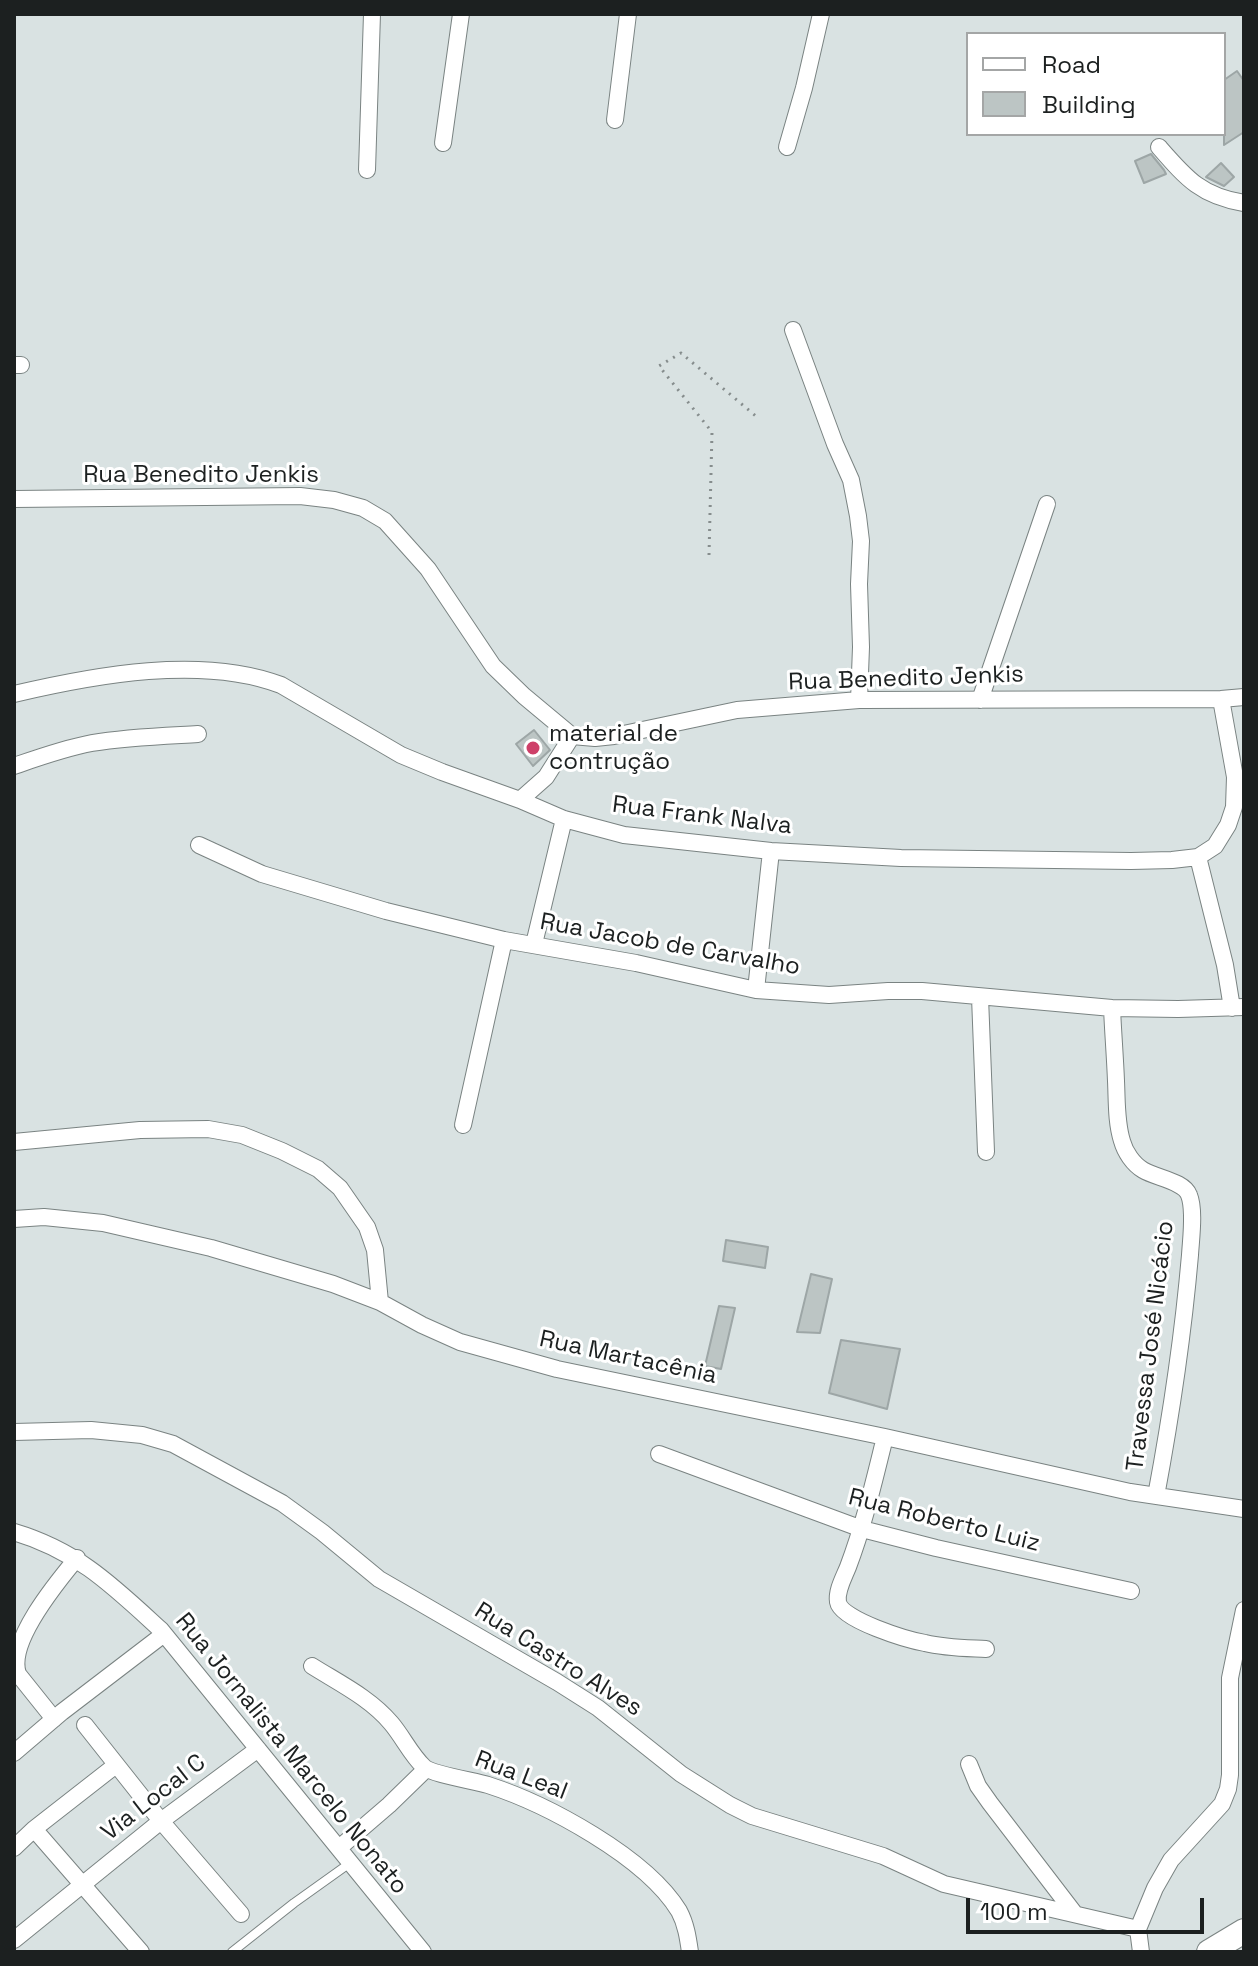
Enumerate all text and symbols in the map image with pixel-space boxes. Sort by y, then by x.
legend [966,32,1226,136]
text: Road [1042,49,1101,80]
text: Building [1042,89,1136,120]
street label: Rua Benedito Jenkis [83,461,319,489]
street label: Rua Benedito Jenkis [788,660,1024,698]
place label: material de contrução [549,720,678,776]
marker: material de contrução [524,739,542,757]
street label: Rua Frank Nalva [610,791,794,841]
street label: Rua Jacob de Carvalho [538,908,802,982]
street label: Travessa José Nicácio [1121,1219,1181,1473]
street label: Rua Martacênia [537,1325,719,1391]
street label: Rua Roberto Luiz [845,1483,1043,1559]
street label: Rua Castro Alves [469,1597,647,1723]
street label: Rua Jornalista Marcelo Nonato [169,1608,413,1900]
street label: Rua Leal [471,1745,571,1807]
street label: Via Local C [96,1748,212,1848]
scale bar [970,1882,1208,1932]
text: 100 m [980,1896,1048,1927]

